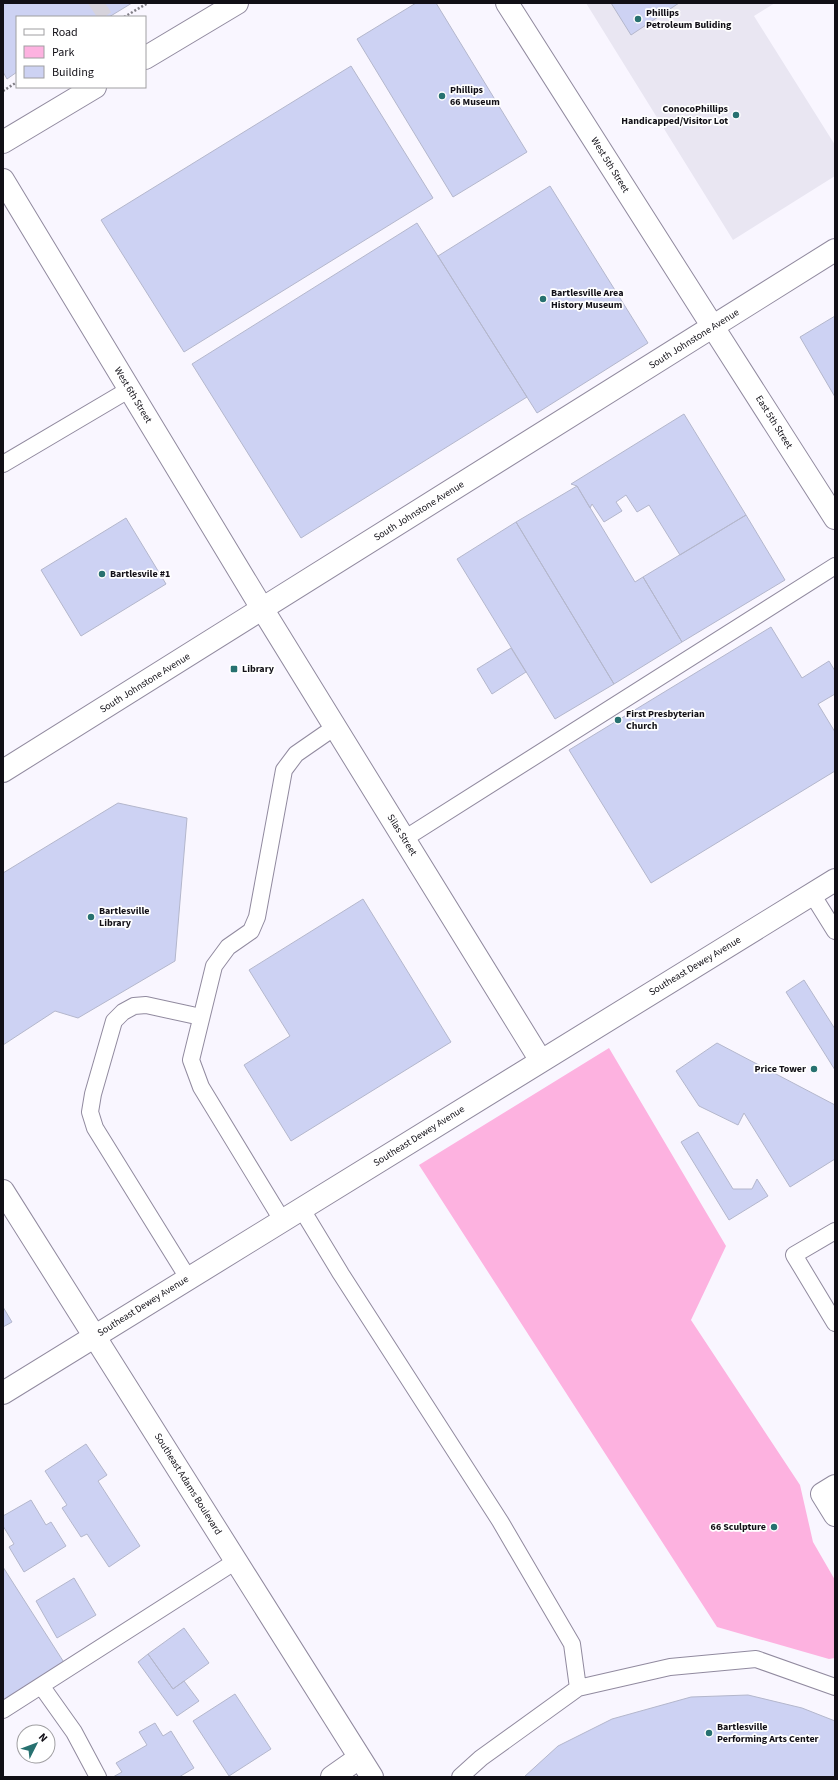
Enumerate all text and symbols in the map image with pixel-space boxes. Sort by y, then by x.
place label: Phillips Petroleum Buliding [646,6,732,32]
marker: Phillips Petroleum Buliding [633,14,643,24]
legend [16,16,146,88]
text: Road [52,24,78,41]
text: Park [52,44,74,61]
text: Building [52,64,94,81]
place label: Phillips 66 Museum [450,83,500,109]
marker: Phillips 66 Museum [437,91,447,101]
place label: ConocoPhillips Handicapped/Visitor Lot [621,102,729,128]
marker: ConocoPhillips Handicapped/Visitor Lot [731,110,741,120]
street label: West 5th Street [587,135,633,196]
place label: Bartlesville Area History Museum [551,286,623,312]
marker: Bartlesville Area History Museum [538,294,548,304]
street label: South Johnstone Avenue [646,305,742,373]
street label: West 6th Street [111,364,156,426]
street label: East 5th Street [752,393,796,452]
street label: South Johnstone Avenue [371,477,467,545]
place label: Bartlesvile #1 [110,567,170,581]
marker: Bartlesvile #1 [97,569,107,579]
street label: South Johnstone Avenue [97,649,193,717]
place label: Library [242,662,275,676]
marker: Library [229,664,239,674]
place label: First Presbyterian Church [626,707,705,733]
marker: First Presbyterian Church [613,715,623,725]
street label: Silas Street [384,812,421,859]
place label: Bartlesville Library [99,904,150,930]
marker: Bartlesville Library [86,912,96,922]
street label: Southeast Dewey Avenue [646,933,744,999]
place label: Price Tower [755,1062,806,1076]
marker: Price Tower [809,1064,819,1074]
street label: Southeast Dewey Avenue [371,1102,467,1170]
street label: Southeast Dewey Avenue [95,1272,191,1340]
street label: Southeast Adams Boulevard [151,1430,225,1538]
place label: 66 Sculpture [711,1520,766,1534]
marker: 66 Sculpture [769,1522,779,1532]
place label: Bartlesville Performing Arts Center [717,1720,819,1746]
north arrow [16,1724,56,1764]
marker: Bartlesville Performing Arts Center [704,1728,714,1738]
text: N [35,1730,51,1745]

